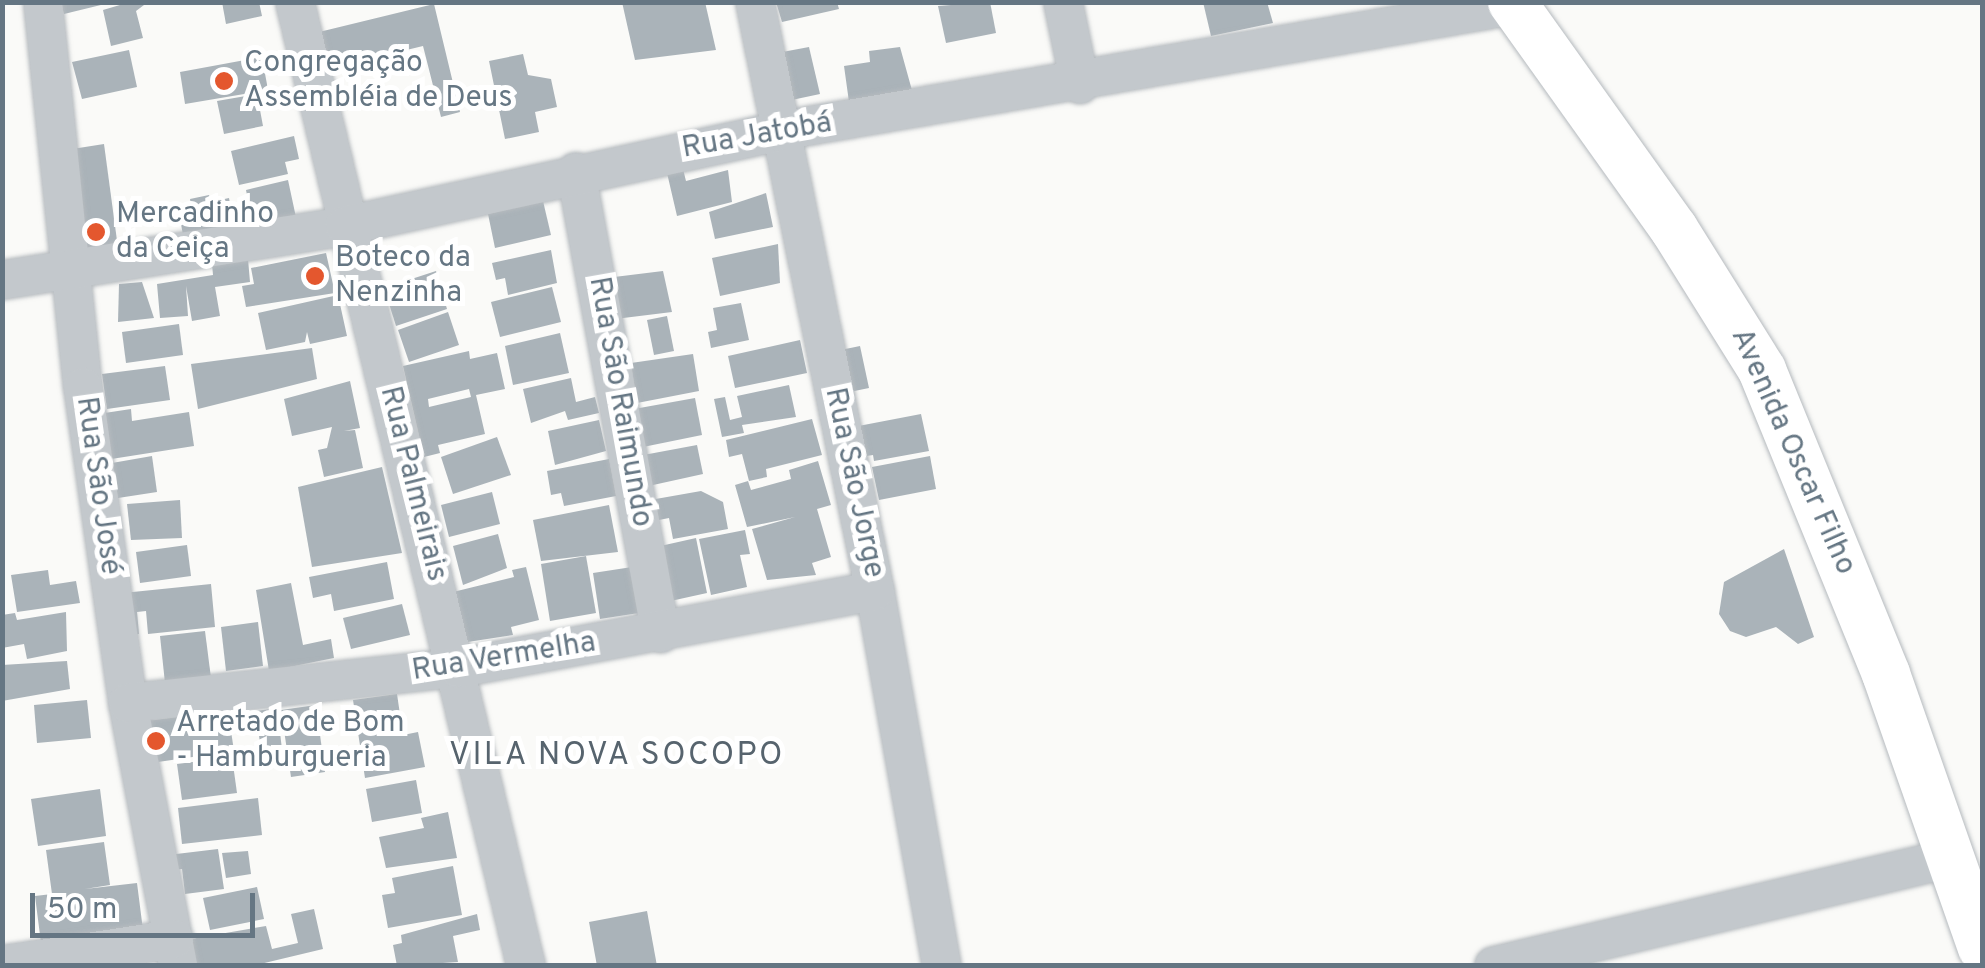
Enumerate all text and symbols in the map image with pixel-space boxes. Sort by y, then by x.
place label: Congregação Assembléia de Deus [244,46,513,116]
marker: Congregação Assembléia de Deus [213,70,235,92]
street label: Rua Jatobá [679,106,835,168]
place label: Mercadinho da Ceiça [116,197,274,268]
marker: Mercadinho da Ceiça [85,221,107,243]
place label: Boteco da Nenzinha [335,241,471,312]
marker: Boteco da Nenzinha [304,265,326,287]
street label: Rua São Raimundo [579,274,659,530]
street label: Avenida Oscar Filho [1722,323,1862,581]
street label: Rua Palmeirais [370,383,454,585]
street label: Rua São Jorge [815,385,891,581]
street label: Rua São José [67,395,127,577]
street label: Rua Vermelha [409,626,599,690]
place label: Arretado de Bom - Hamburgueria [176,706,405,776]
marker: Arretado de Bom - Hamburgueria [145,730,167,752]
district label: VILA NOVA SOCOPO [448,737,786,775]
scale bar [35,873,260,935]
text: 50 m [47,892,117,929]

